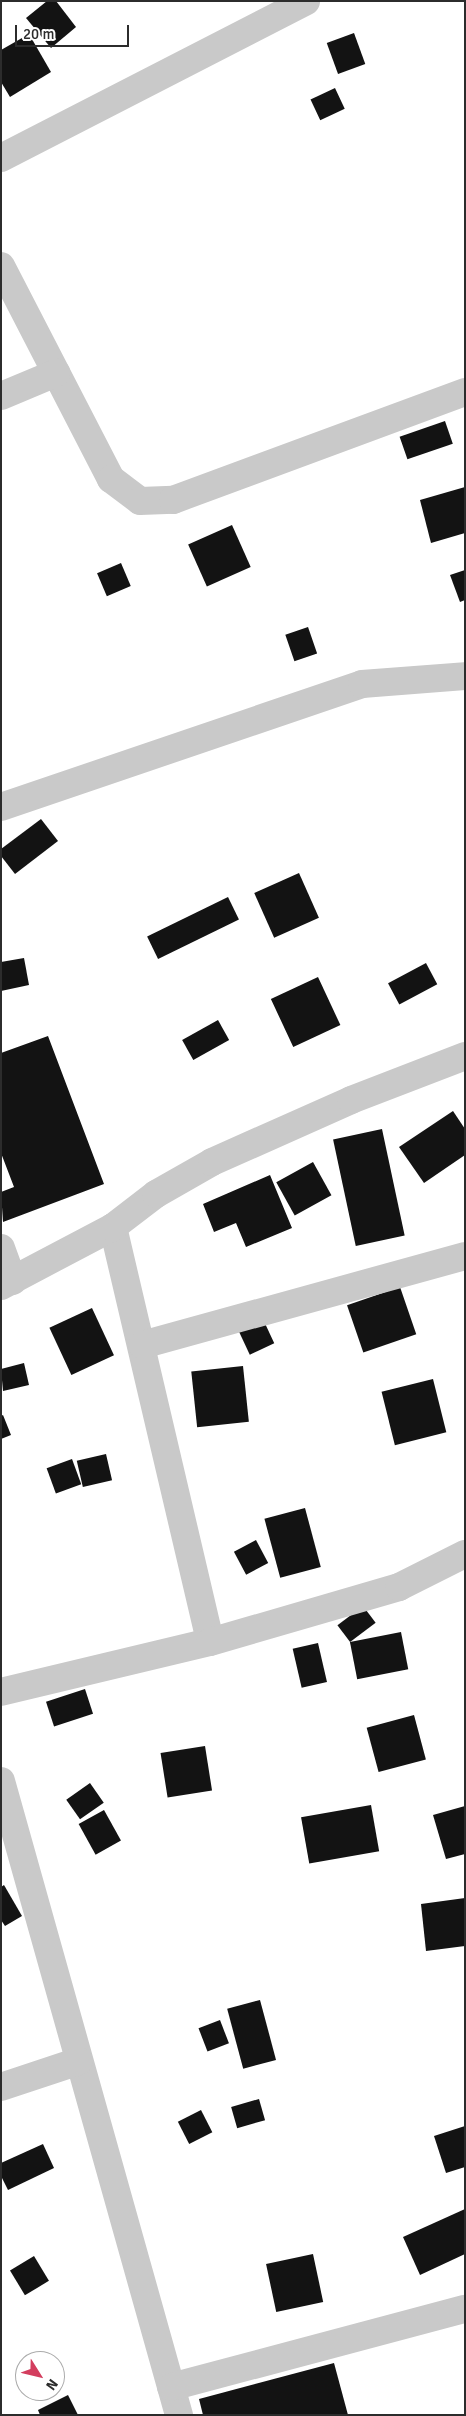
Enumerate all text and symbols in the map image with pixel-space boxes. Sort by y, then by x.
scale bar [18,15,131,47]
text: 20 m [23,25,54,43]
north arrow [15,2351,65,2401]
text: N [42,2376,61,2393]

